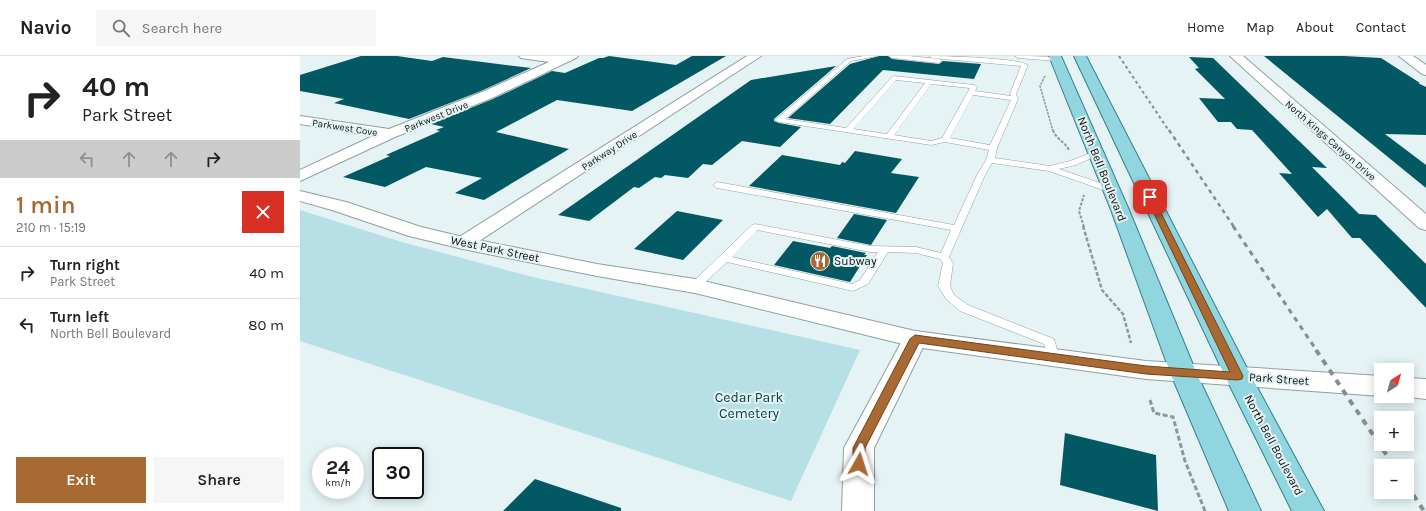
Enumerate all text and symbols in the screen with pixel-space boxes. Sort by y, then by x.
search box [96,10,376,46]
text: Navio [20,17,72,39]
icon: search [110,17,132,39]
text: Search here [142,19,222,37]
text: Home [1187,19,1224,36]
text: Map [1246,19,1274,36]
text: About [1296,19,1334,36]
text: Contact [1356,19,1406,36]
text: 40 m [82,70,150,103]
icon: right [16,72,68,124]
street label: North Kings Canyon Drive [1283,98,1378,183]
street label: Parkwest Drive [403,99,470,135]
text: Park Street [82,104,172,126]
street label: North Bell Boulevard [1075,115,1129,223]
street label: Parkwest Cove [311,117,378,139]
street label: Parkway Drive [580,129,639,173]
icon: left [76,148,98,170]
icon: ahead [118,148,140,170]
icon: ahead [160,148,182,170]
icon: right [202,148,224,170]
pin [1133,180,1167,214]
icon: arrive [1139,186,1161,208]
text: 1 min [16,191,76,219]
button: close [242,191,284,233]
text: 210 m · 15:19 [16,220,86,235]
street label: West Park Street [449,233,541,265]
restaurant icon: Subway [809,250,831,272]
place label: Subway [834,254,877,268]
text: Turn right [50,256,120,274]
icon: right [16,262,38,284]
text: 40 m [249,264,284,282]
text: Park Street [50,274,115,289]
text: Turn left [50,308,109,326]
icon: left [16,314,38,336]
text: 80 m [248,316,284,334]
text: North Bell Boulevard [50,326,171,341]
north arrow [1374,363,1414,403]
map controls [1374,363,1414,499]
street label: Park Street [1249,370,1310,388]
park label: Cedar Park Cemetery [715,389,783,422]
street label: North Bell Boulevard [1242,392,1306,498]
button: + [1374,411,1414,451]
position arrow [838,443,880,485]
speed limit sign: 30 [372,447,424,499]
text: 24 [326,456,350,479]
button: Exit [16,457,146,503]
button: Share [154,457,284,503]
button: − [1374,459,1414,499]
text: km/h [325,477,351,489]

